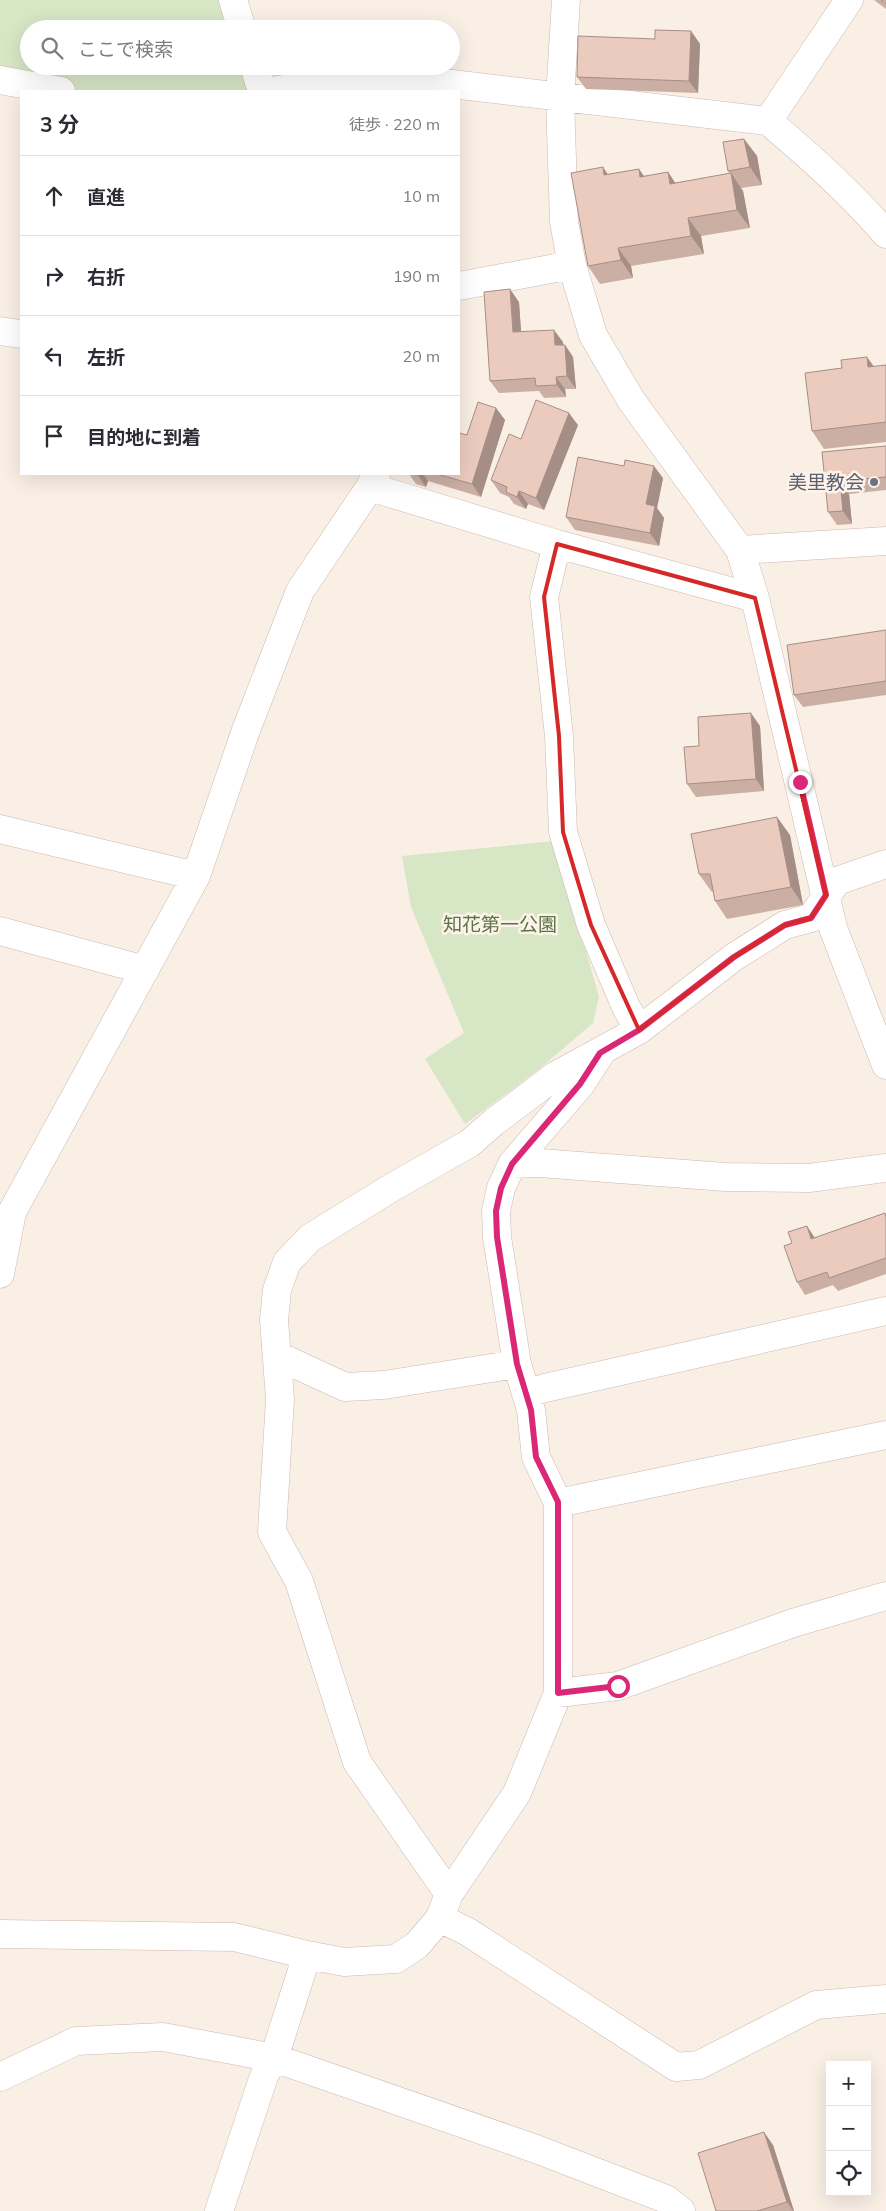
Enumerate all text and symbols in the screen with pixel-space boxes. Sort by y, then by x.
search box [20,20,460,75]
icon: search [38,34,66,62]
text: ここで検索 [78,37,173,61]
text: 3 分 [40,111,79,137]
text: 徒歩 · 220 m [349,114,440,134]
icon: ahead [40,182,68,210]
text: 直進 [87,185,125,209]
text: 10 m [403,186,440,206]
icon: right [40,262,68,290]
text: 右折 [87,265,125,289]
text: 190 m [393,266,440,286]
icon: left [40,342,68,370]
text: 左折 [87,345,125,369]
text: 20 m [403,346,440,366]
icon: arrive [40,422,68,450]
text: 目的地に到着 [87,425,201,449]
place label: 美里教会 [788,470,864,494]
marker: 美里教会 [868,476,880,488]
route end [789,771,812,794]
park label: 知花第一公園 [443,912,557,936]
route start [607,1675,630,1698]
map controls [826,2061,871,2196]
button: + [826,2061,871,2106]
button: − [826,2106,871,2151]
button: locate [826,2151,871,2196]

